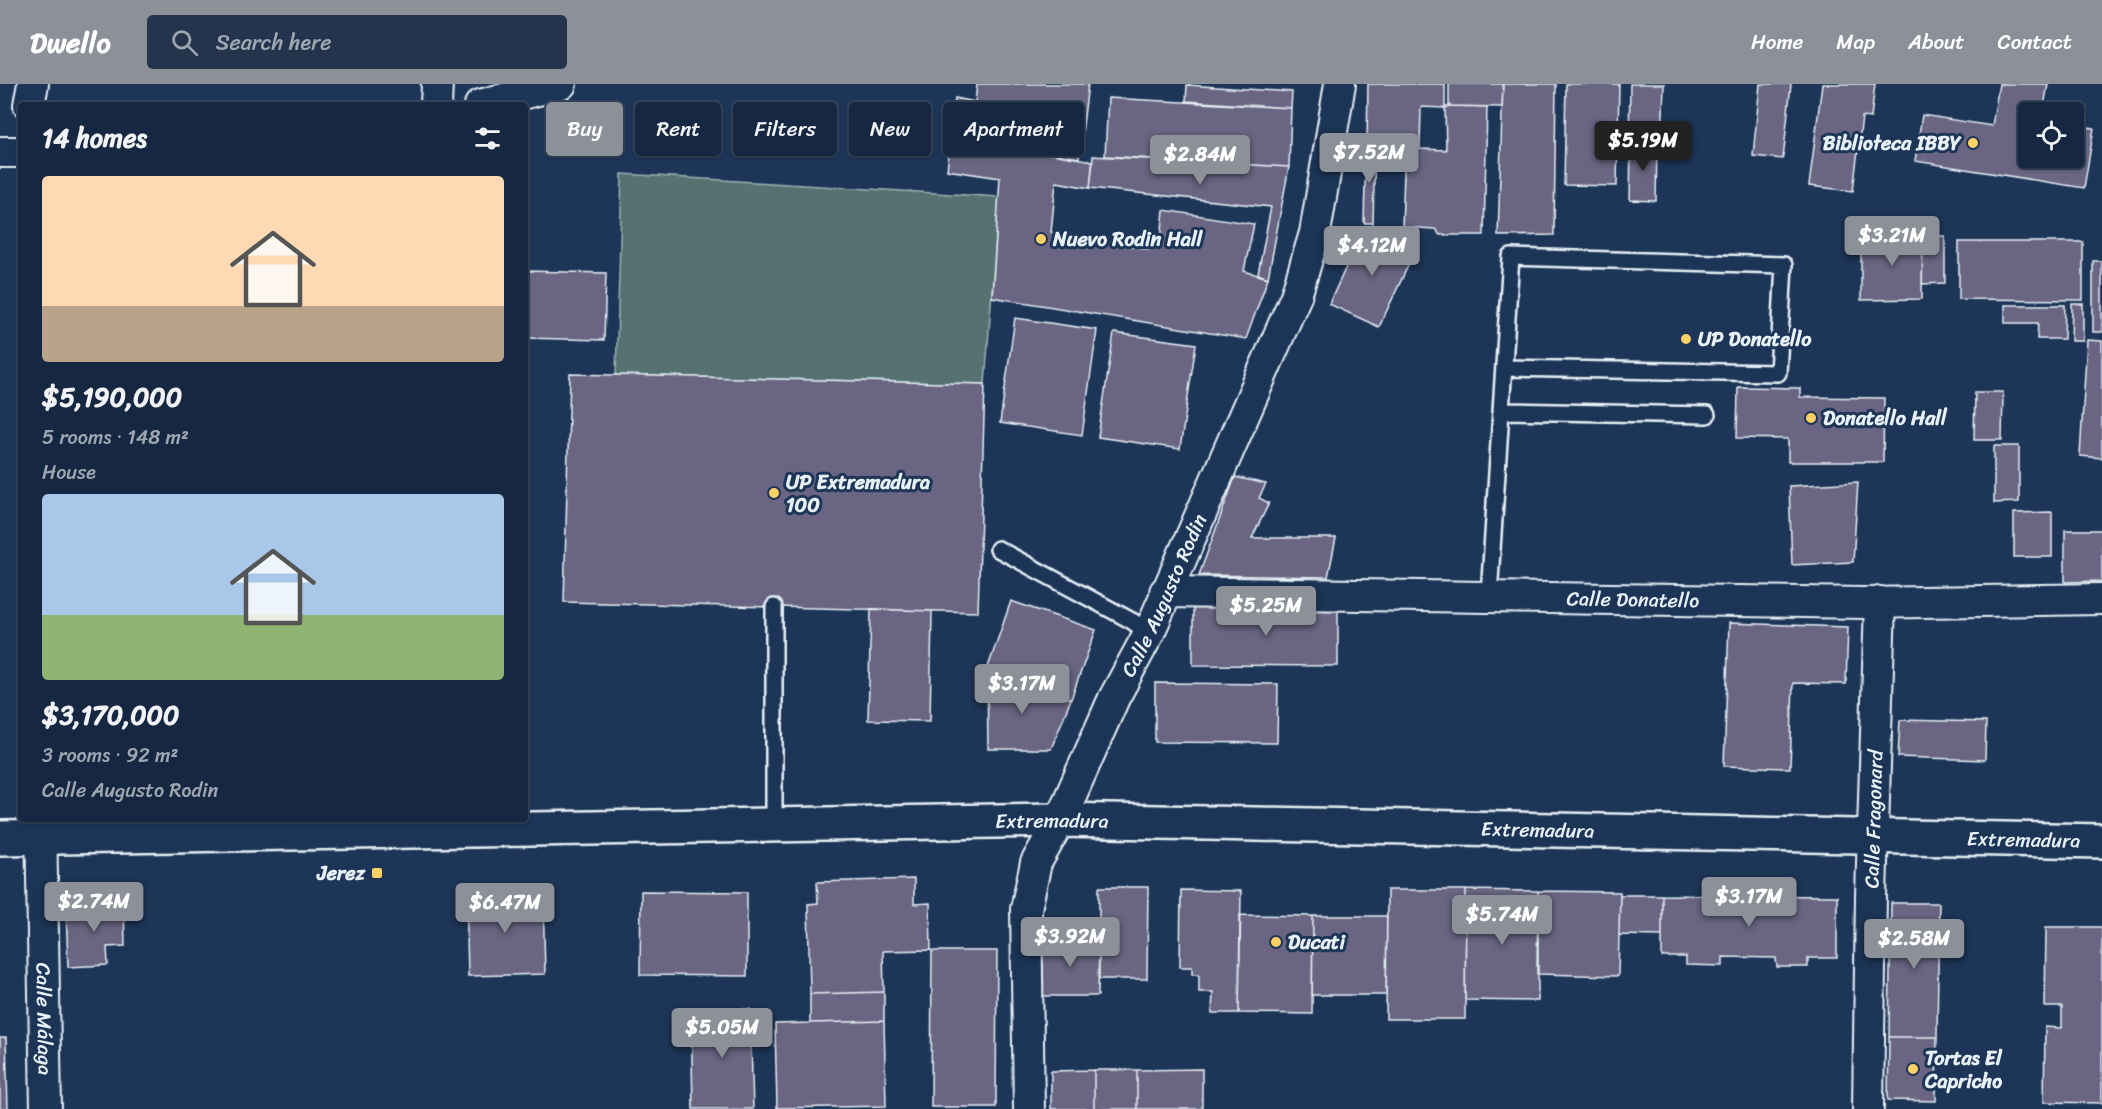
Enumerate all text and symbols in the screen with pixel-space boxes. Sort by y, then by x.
search box [147,15,567,69]
text: Dwello [30,18,111,67]
text: Search here [216,23,332,62]
text: Home [1751,23,1803,61]
text: Map [1836,23,1875,61]
text: About [1908,23,1965,61]
text: Contact [1998,23,2072,61]
icon: search [168,26,201,59]
chip: Buy [546,102,623,156]
chip: Rent [635,102,721,156]
chip: Filters [733,102,837,156]
chip: New [849,102,931,156]
chip: Apartment [943,102,1084,156]
map controls [2018,102,2084,168]
button: locate [2018,102,2084,168]
text: 14 homes [42,115,147,161]
pin: $5.19M [1594,121,1692,172]
icon: filters [471,122,504,155]
text: $5.19M [1609,123,1677,158]
place label: Biblioteca IBBY [1823,126,1962,161]
pin: $7.52M [1320,133,1418,184]
pin: $2.84M [1151,135,1249,186]
text: $7.52M [1334,135,1405,170]
marker: Biblioteca IBBY [1966,136,1980,150]
text: $2.84M [1164,137,1236,172]
icon: home [219,215,327,323]
pin: $3.21M [1843,216,1941,267]
text: $3.21M [1859,218,1925,253]
place label: Nuevo Rodin Hall [1052,222,1204,257]
pin: $4.12M [1323,226,1421,277]
text: $4.12M [1338,228,1406,263]
marker: Nuevo Rodin Hall [1034,232,1048,246]
place label: UP Donatello [1698,322,1812,357]
marker: UP Donatello [1679,332,1693,346]
text: $5,190,000 [42,374,182,420]
place label: Donatello Hall [1823,401,1948,436]
marker: Donatello Hall [1804,411,1818,425]
text: 5 rooms · 148 m² [42,420,189,455]
text: House [42,455,96,490]
place label: UP Extremadura 100 [786,465,930,523]
marker: UP Extremadura 100 [767,486,781,500]
street label: Calle Augusto Rodin [1111,508,1217,683]
icon: home [219,533,327,641]
street label: Calle Donatello [1566,581,1700,618]
pin: $5.25M [1217,586,1315,637]
text: $5.25M [1230,588,1302,623]
pin: $3.17M [973,664,1071,715]
text: $3.17M [989,666,1055,701]
text: $3,170,000 [42,692,180,738]
text: 3 rooms · 92 m² [42,738,178,773]
street label: Calle Fragonard [1854,748,1893,889]
text: Calle Augusto Rodin [42,773,218,808]
street label: Extremadura [995,802,1109,839]
street label: Extremadura [1481,811,1595,848]
street label: Extremadura [1967,821,2081,858]
place label: Jerez [316,856,366,891]
marker: Jerez [370,866,384,880]
pin: $3.17M [1700,877,1798,928]
text: $3.17M [1716,879,1782,914]
pin: $2.74M [45,882,143,933]
pin: $6.47M [456,883,554,934]
text: $2.74M [58,884,130,919]
text: $6.47M [469,885,541,920]
pin: $5.74M [1453,895,1551,946]
text: $5.74M [1466,897,1538,932]
pin: $3.92M [1021,917,1119,968]
text: $3.92M [1035,919,1105,954]
pin: $2.58M [1865,919,1963,970]
text: $2.58M [1878,921,1950,956]
place label: Ducati [1288,925,1346,960]
marker: Ducati [1269,935,1283,949]
street label: Calle Málaga [26,962,63,1076]
pin: $5.05M [673,1008,771,1059]
text: $5.05M [686,1010,758,1045]
place label: Tortas El Capricho [1924,1041,2003,1099]
marker: Tortas El Capricho [1906,1062,1920,1076]

